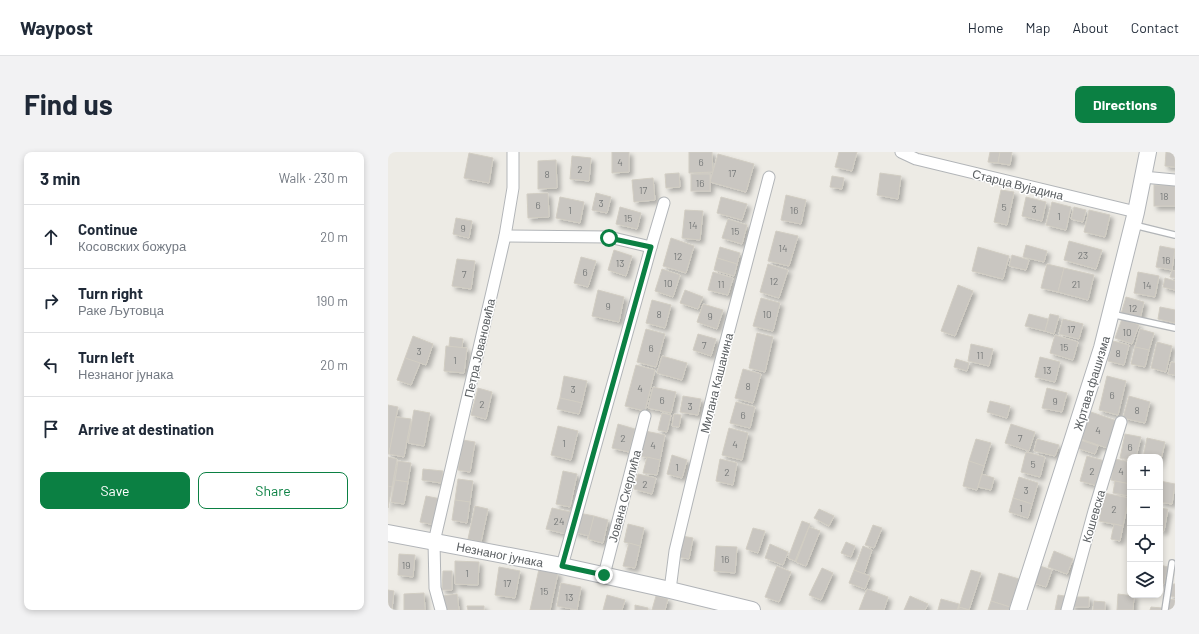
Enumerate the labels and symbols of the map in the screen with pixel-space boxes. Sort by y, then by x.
house number: 4 [617,156,623,168]
house number: 6 [698,156,704,168]
house number: 2 [577,163,583,175]
street label: Старца Вујадина [971,166,1065,203]
house number: 17 [728,167,736,179]
house number: 8 [544,168,550,180]
house number: 16 [696,177,704,189]
house number: 17 [639,184,647,196]
house number: 18 [1160,190,1168,202]
house number: 3 [598,197,604,209]
house number: 6 [535,199,541,211]
house number: 5 [1001,201,1007,213]
house number: 3 [1031,203,1037,215]
house number: 1 [568,204,572,216]
house number: 16 [790,204,798,216]
house number: 1 [1057,210,1061,222]
house number: 15 [624,212,632,224]
house number: 14 [688,219,698,231]
house number: 9 [460,222,466,234]
house number: 15 [731,225,739,237]
route start [600,229,618,247]
house number: 14 [778,242,788,254]
house number: 23 [1078,249,1088,261]
house number: 12 [674,250,682,262]
house number: 16 [1162,254,1170,266]
house number: 13 [616,257,624,269]
house number: 6 [582,266,588,278]
house number: 7 [462,268,467,280]
house number: 12 [770,275,778,287]
house number: 10 [663,277,673,289]
house number: 11 [717,278,725,290]
house number: 21 [1072,278,1080,290]
house number: 14 [1142,279,1152,291]
street label: Петра Јовановића [461,297,498,399]
house number: 9 [605,300,611,312]
house number: 12 [1129,302,1137,314]
house number: 8 [656,308,662,320]
house number: 10 [762,308,772,320]
house number: 9 [707,310,713,322]
house number: 17 [1067,323,1075,335]
house number: 10 [1122,326,1132,338]
street label: Милана Кашанина [697,331,735,435]
street label: Жртава фашизма [1070,334,1113,432]
house number: 7 [702,339,707,351]
house number: 15 [1060,341,1068,353]
house number: 6 [648,342,654,354]
house number: 3 [416,345,422,357]
house number: 8 [1115,347,1121,359]
house number: 11 [976,349,984,361]
house number: 1 [453,354,457,366]
house number: 13 [1043,364,1051,376]
house number: 8 [745,380,751,392]
house number: 4 [637,382,643,394]
house number: 3 [570,383,576,395]
house number: 6 [1109,389,1115,401]
house number: 6 [659,394,665,406]
house number: 9 [1052,395,1058,407]
house number: 2 [479,398,485,410]
house number: 3 [687,400,693,412]
house number: 8 [1134,404,1140,416]
house number: 6 [740,409,746,421]
house number: 4 [1095,424,1101,436]
house number: 2 [620,432,626,444]
house number: 7 [1018,432,1023,444]
house number: 1 [562,437,566,449]
house number: 4 [732,438,738,450]
house number: 4 [650,439,656,451]
house number: 6 [1127,441,1133,453]
street label: Јована Скерлића [605,448,644,544]
house number: 5 [1030,458,1036,470]
house number: 1 [675,461,679,473]
house number: 2 [1089,465,1095,477]
house number: 4 [1118,465,1124,477]
house number: 2 [724,466,730,478]
house number: 2 [642,478,648,490]
house number: 3 [1023,484,1029,496]
street label: Кошевска [1079,488,1107,544]
house number: 1 [1019,502,1023,514]
house number: 2 [1111,503,1117,515]
house number: 24 [554,515,564,527]
street label: Незнаног јунака [455,539,545,570]
house number: 16 [721,553,729,565]
house number: 19 [402,559,410,571]
route end [595,566,613,584]
house number: 1 [465,567,469,579]
house number: 17 [503,577,511,589]
house number: 15 [540,585,548,597]
house number: 13 [565,591,573,603]

